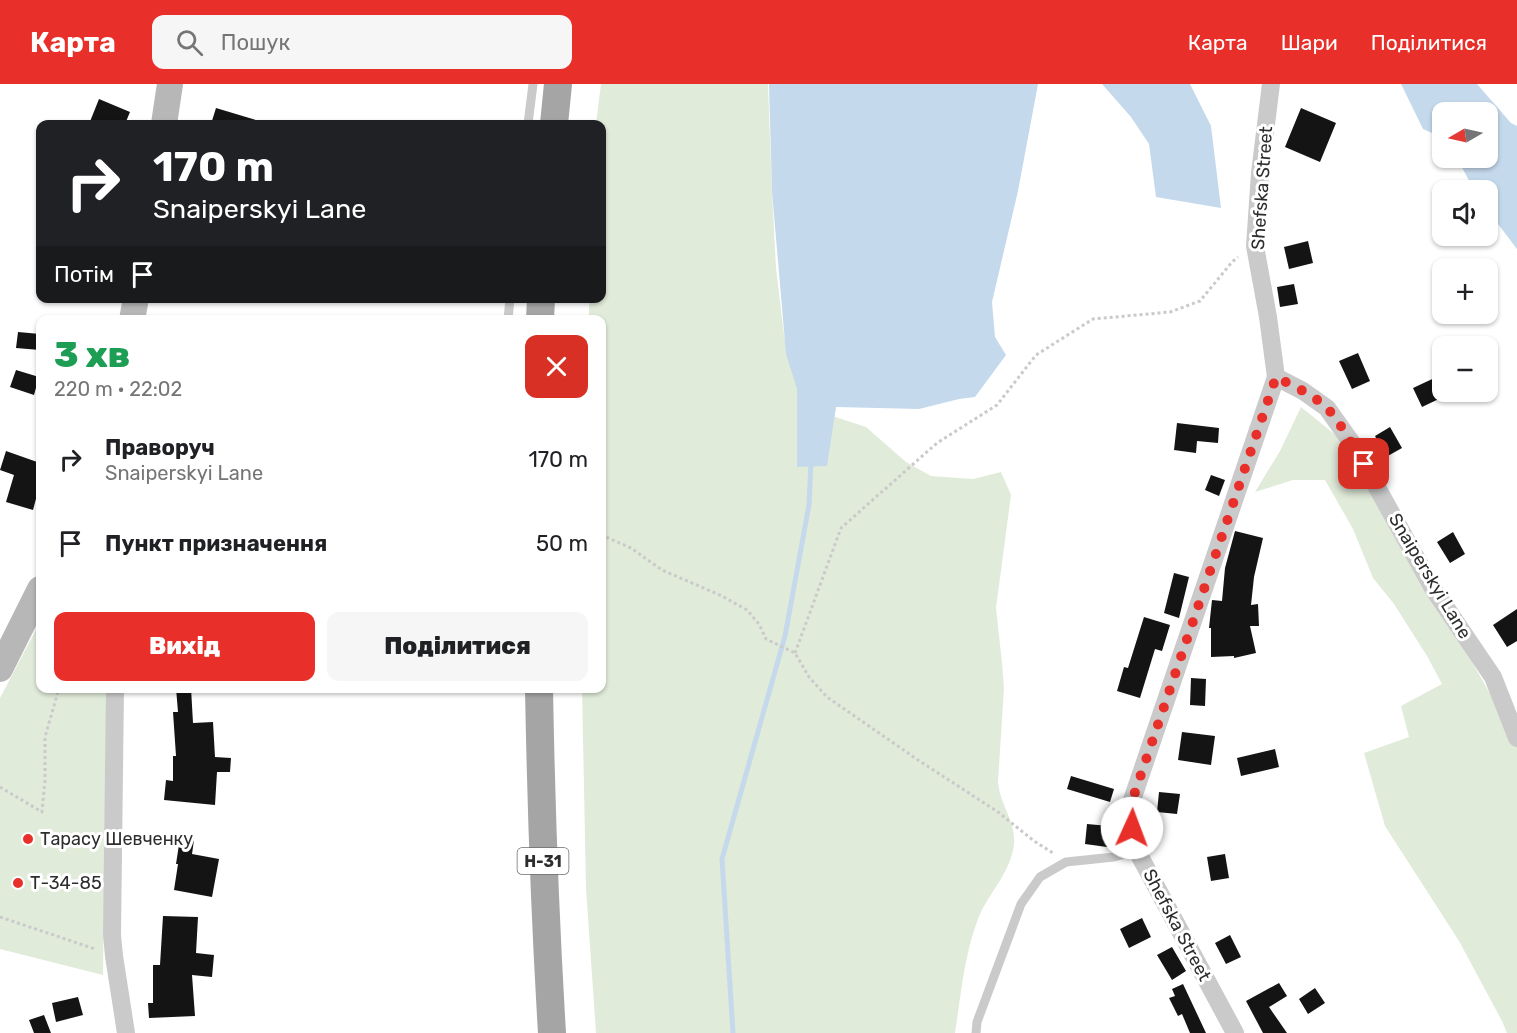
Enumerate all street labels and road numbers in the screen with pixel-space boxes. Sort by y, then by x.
street label: Shefska Street [1247,126,1277,250]
street label: Snaiperskyi Lane [1384,509,1476,643]
road number: Н-31 [518,848,568,874]
street label: Shefska Street [1138,865,1216,985]

